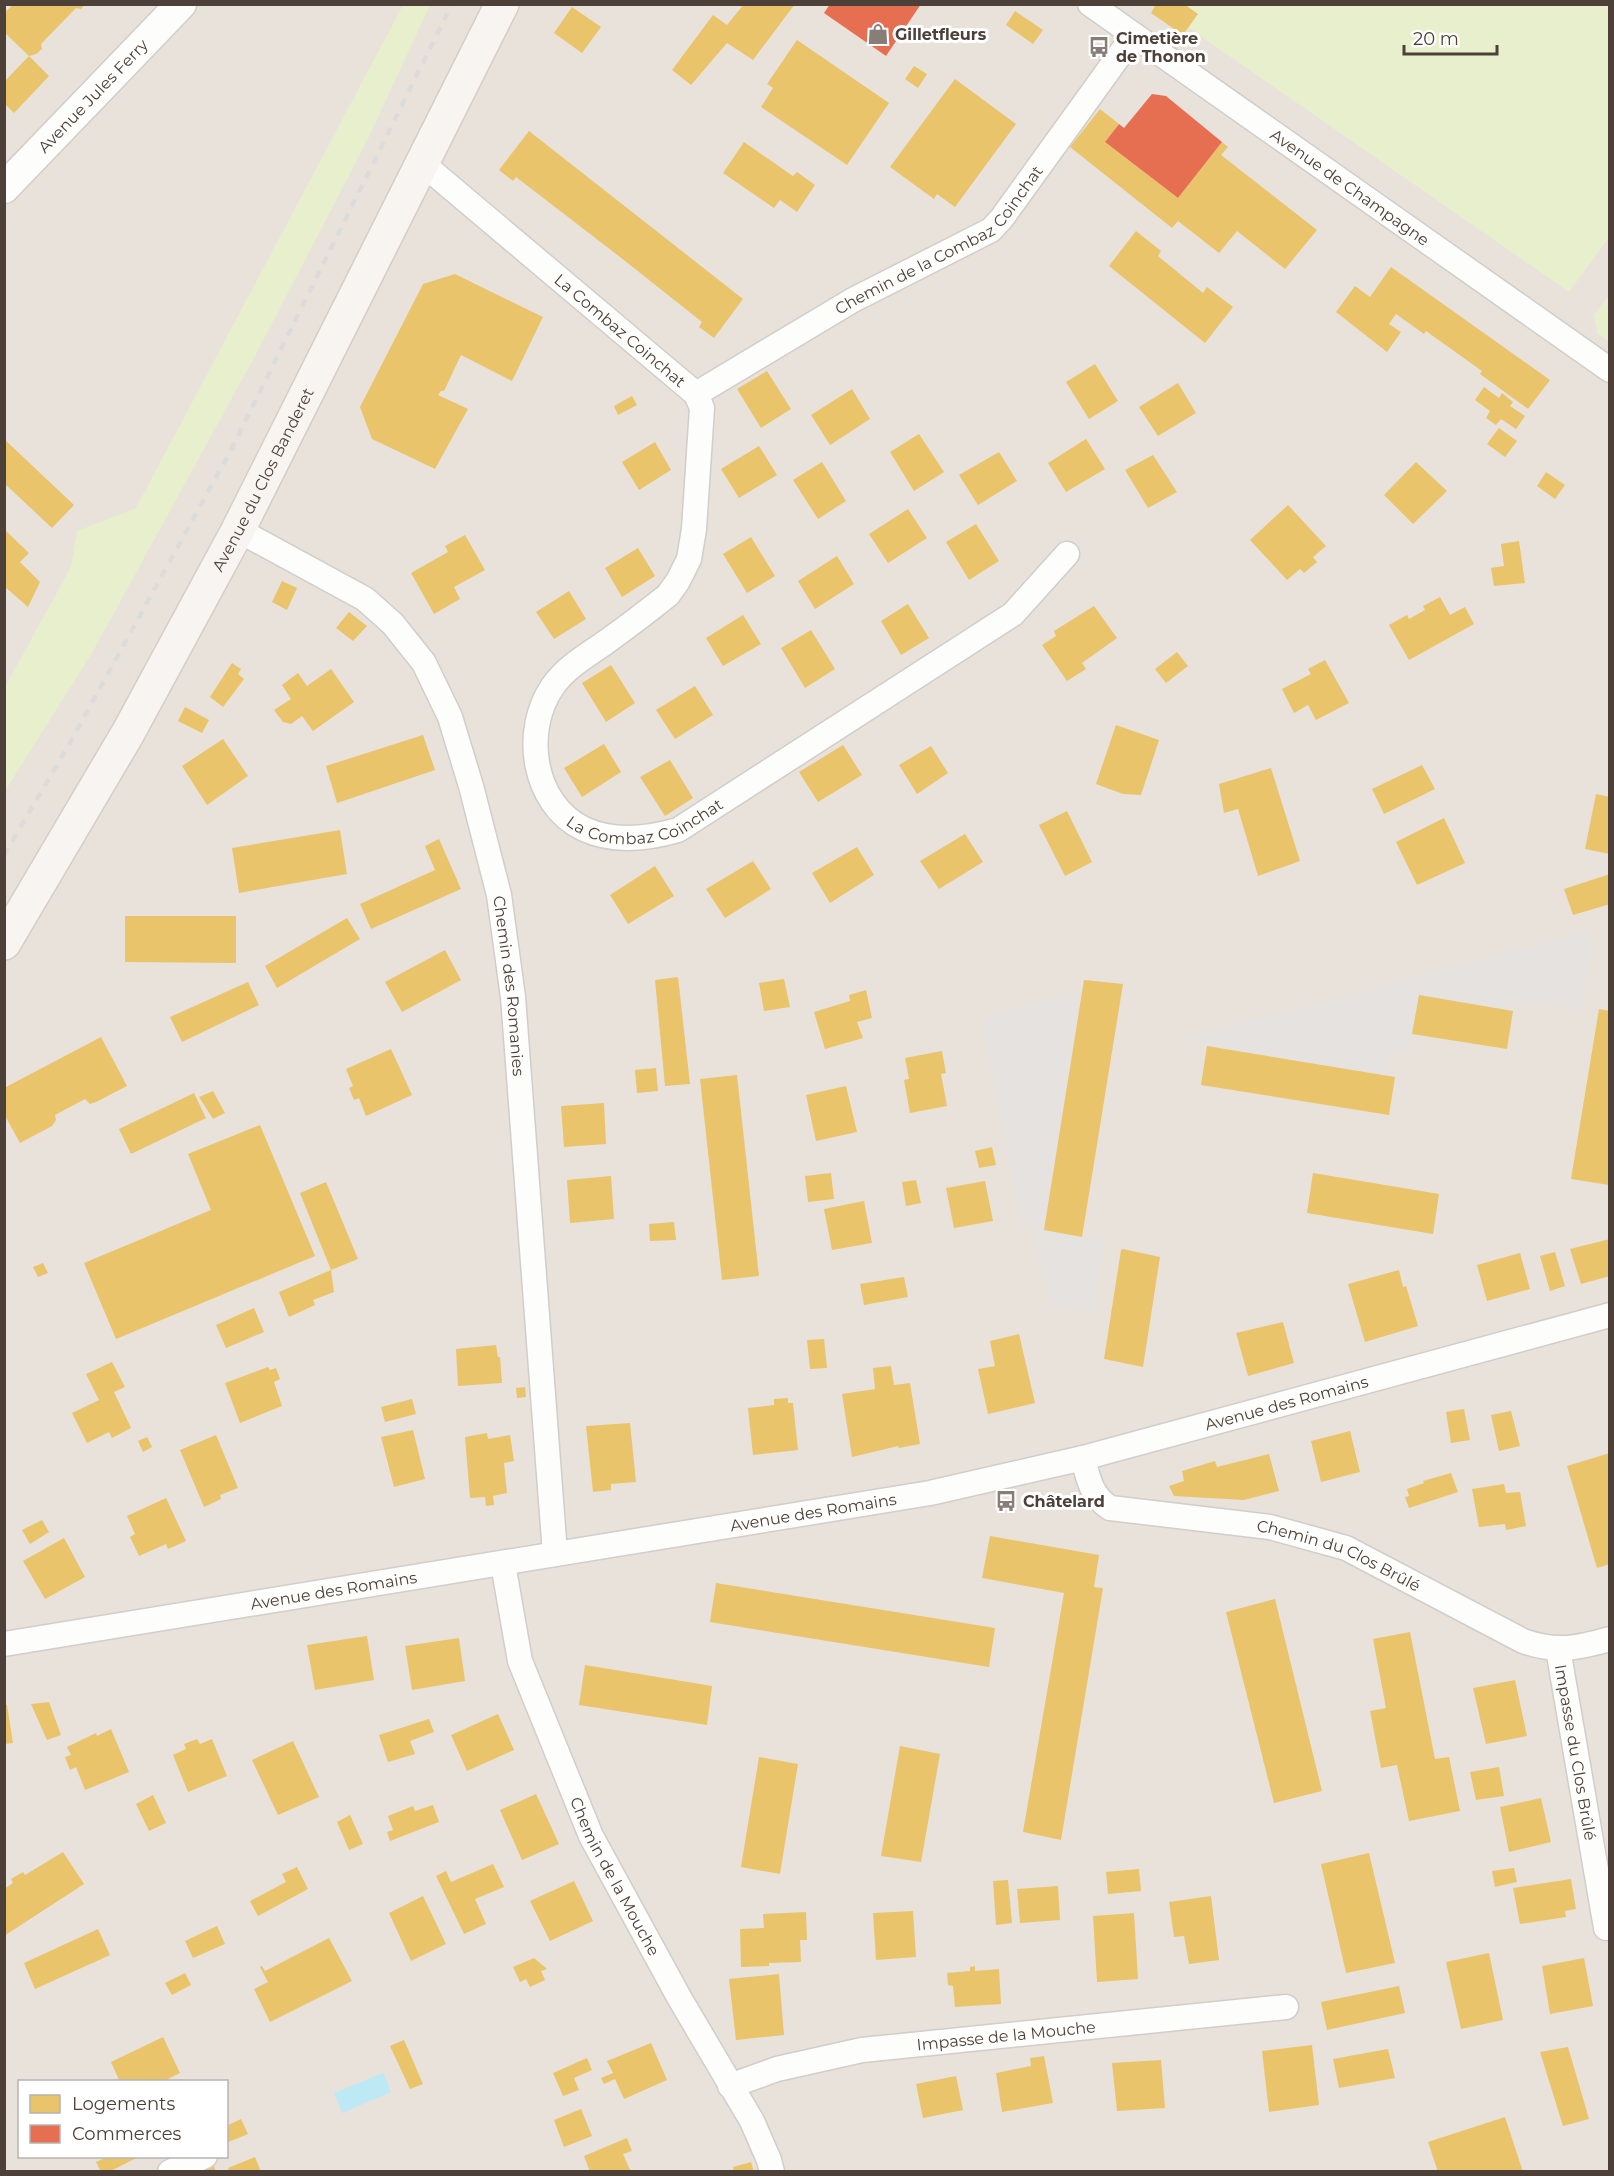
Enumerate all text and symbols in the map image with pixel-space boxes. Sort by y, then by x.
scale bar [1404,18,1497,56]
shop icon: Gilletfleurs [866,22,890,46]
place label: Gilletfleurs [895,25,987,44]
text: 20 m [1413,28,1459,50]
place label: Cimetière de Thonon [1116,29,1206,66]
street label: Avenue Jules Ferry [34,35,152,156]
bus stop icon: Cimetière de Thonon [1087,35,1111,59]
street label: Avenue de Champagne [1267,125,1433,249]
street label: Chemin de la Combaz Coinchat [831,161,1047,318]
street label: La Combaz Coinchat [551,270,690,391]
street label: Avenue du Clos Banderet [208,384,318,575]
street label: La Combaz Coinchat [563,794,727,848]
street label: Chemin des Romanies [490,895,528,1077]
street label: Avenue des Romains [1203,1372,1370,1434]
street label: Avenue des Romains [729,1489,898,1535]
bus stop icon: Châtelard [994,1489,1018,1513]
place label: Châtelard [1023,1492,1105,1511]
street label: Chemin du Clos Brûlé [1256,1516,1424,1595]
street label: Avenue des Romains [249,1567,418,1613]
street label: Impasse du Clos Brûlé [1551,1663,1600,1842]
street label: Chemin de la Mouche [567,1794,664,1959]
street label: Impasse de la Mouche [916,2017,1097,2054]
legend [18,2080,228,2158]
text: Logements [72,2093,175,2115]
text: Commerces [72,2123,182,2145]

